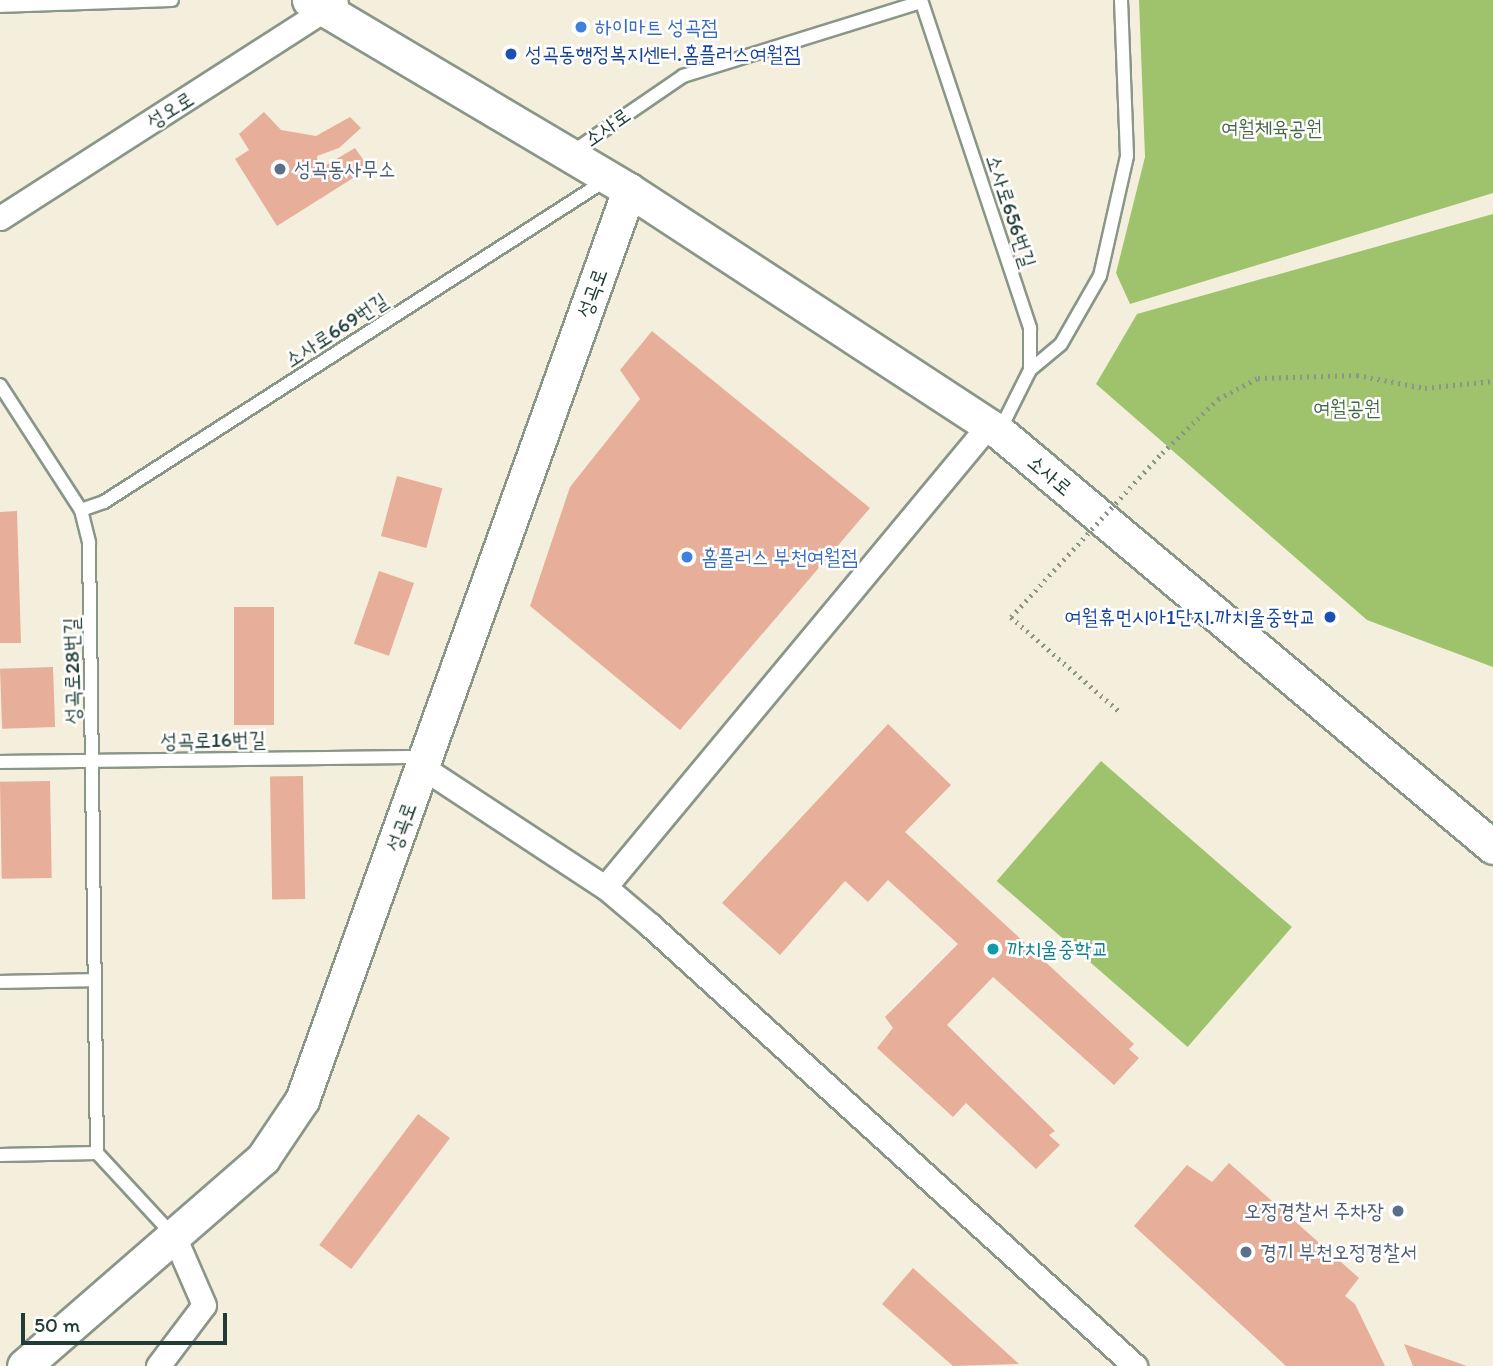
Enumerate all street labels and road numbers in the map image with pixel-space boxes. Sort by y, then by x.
street label: 성오로 [142,86,198,134]
street label: 소사로 [579,102,635,152]
street label: 소사로656번길 [981,151,1041,271]
street label: 성곡로 [571,265,613,321]
street label: 소사로669번길 [280,287,392,373]
street label: 소사로 [1022,449,1078,501]
street label: 성곡로28번길 [58,617,86,725]
street label: 성곡로16번길 [160,726,266,754]
street label: 성곡로 [380,799,422,855]

